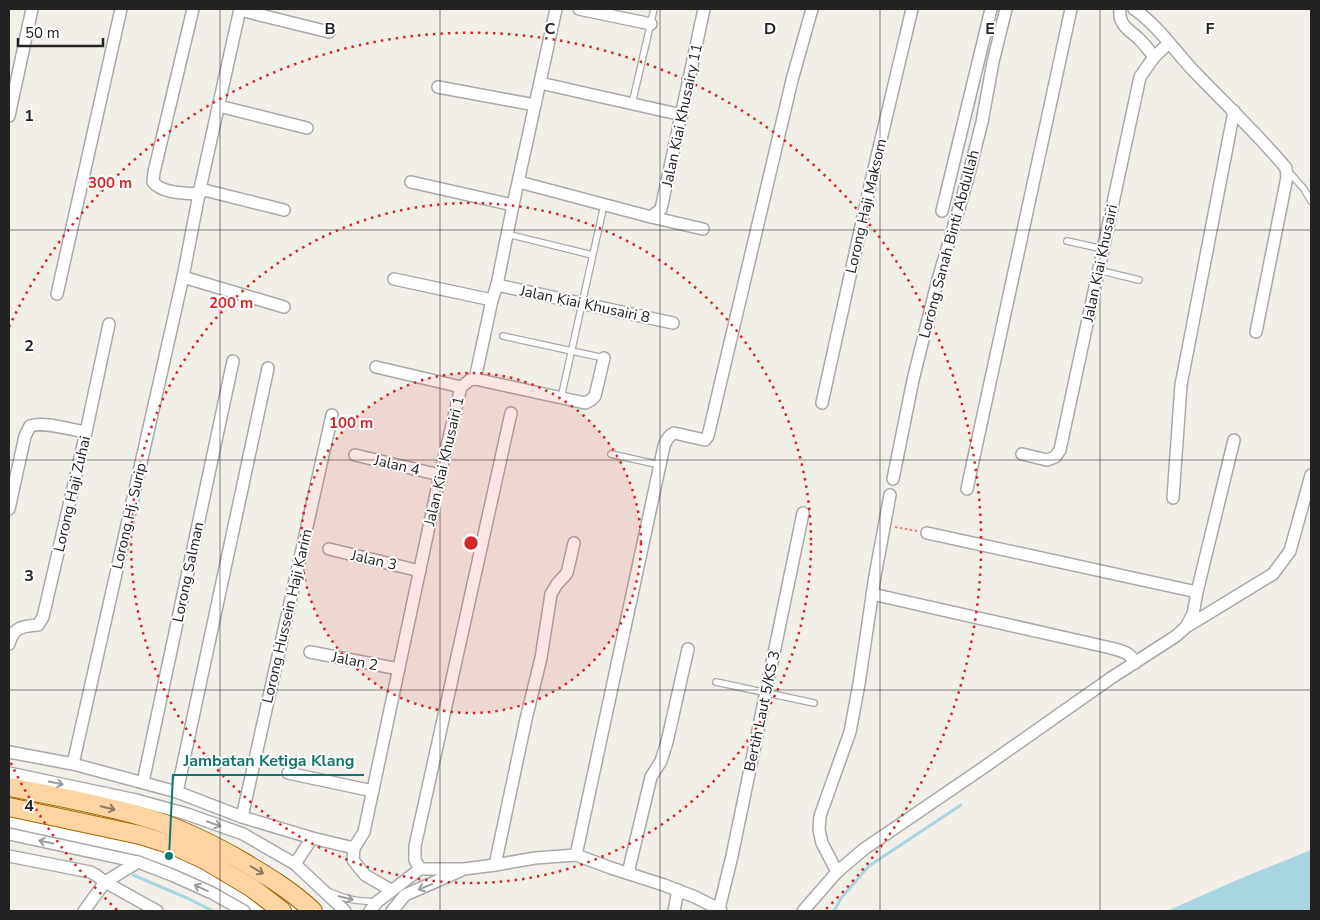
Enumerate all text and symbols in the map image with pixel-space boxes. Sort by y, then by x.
scale bar [18,15,102,47]
text: B [324,18,336,40]
text: C [545,18,556,40]
text: D [764,18,776,40]
text: E [985,18,995,40]
text: F [1206,18,1215,40]
text: 50 m [25,23,60,43]
street label: Jalan Kiai Khusairy 11 [657,41,707,189]
text: 1 [24,105,34,127]
street label: Lorong Haji Maksom [841,137,891,275]
street label: Lorong Sanah Binti Abdullah [914,148,984,340]
text: 300 m [88,173,132,193]
street label: Jalan Kiai Khusairi [1078,202,1122,325]
street label: Jalan Kiai Khusairi 8 [517,280,652,328]
text: 200 m [209,293,253,313]
text: 2 [24,335,34,357]
street label: Jalan Kiai Khusairi 1 [419,394,469,529]
text: 100 m [329,413,373,433]
street label: Lorong Haji Zuhai [49,434,95,554]
street label: Jalan 4 [371,450,422,480]
street label: Lorong Hj. Surip [107,461,151,571]
street label: Lorong Salman [168,520,208,624]
street label: Lorong Hussein Haji Karim [257,527,317,705]
centre of rings [462,534,480,552]
street label: Jalan 3 [348,545,399,575]
text: 3 [24,565,34,587]
street label: Jalan 2 [329,647,380,675]
street label: Bertih Laut 5/KS 3 [739,649,785,773]
callout: Jambatan Ketiga Klang [173,744,364,775]
text: Jambatan Ketiga Klang [183,750,354,772]
one-way arrow [48,779,64,788]
text: 4 [24,795,34,817]
one-way arrow [99,804,115,813]
one-way arrow [205,820,221,829]
one-way arrow [38,837,54,846]
one-way arrow [250,865,264,875]
one-way arrow [418,882,433,892]
one-way arrow [194,883,209,893]
one-way arrow [337,893,353,903]

